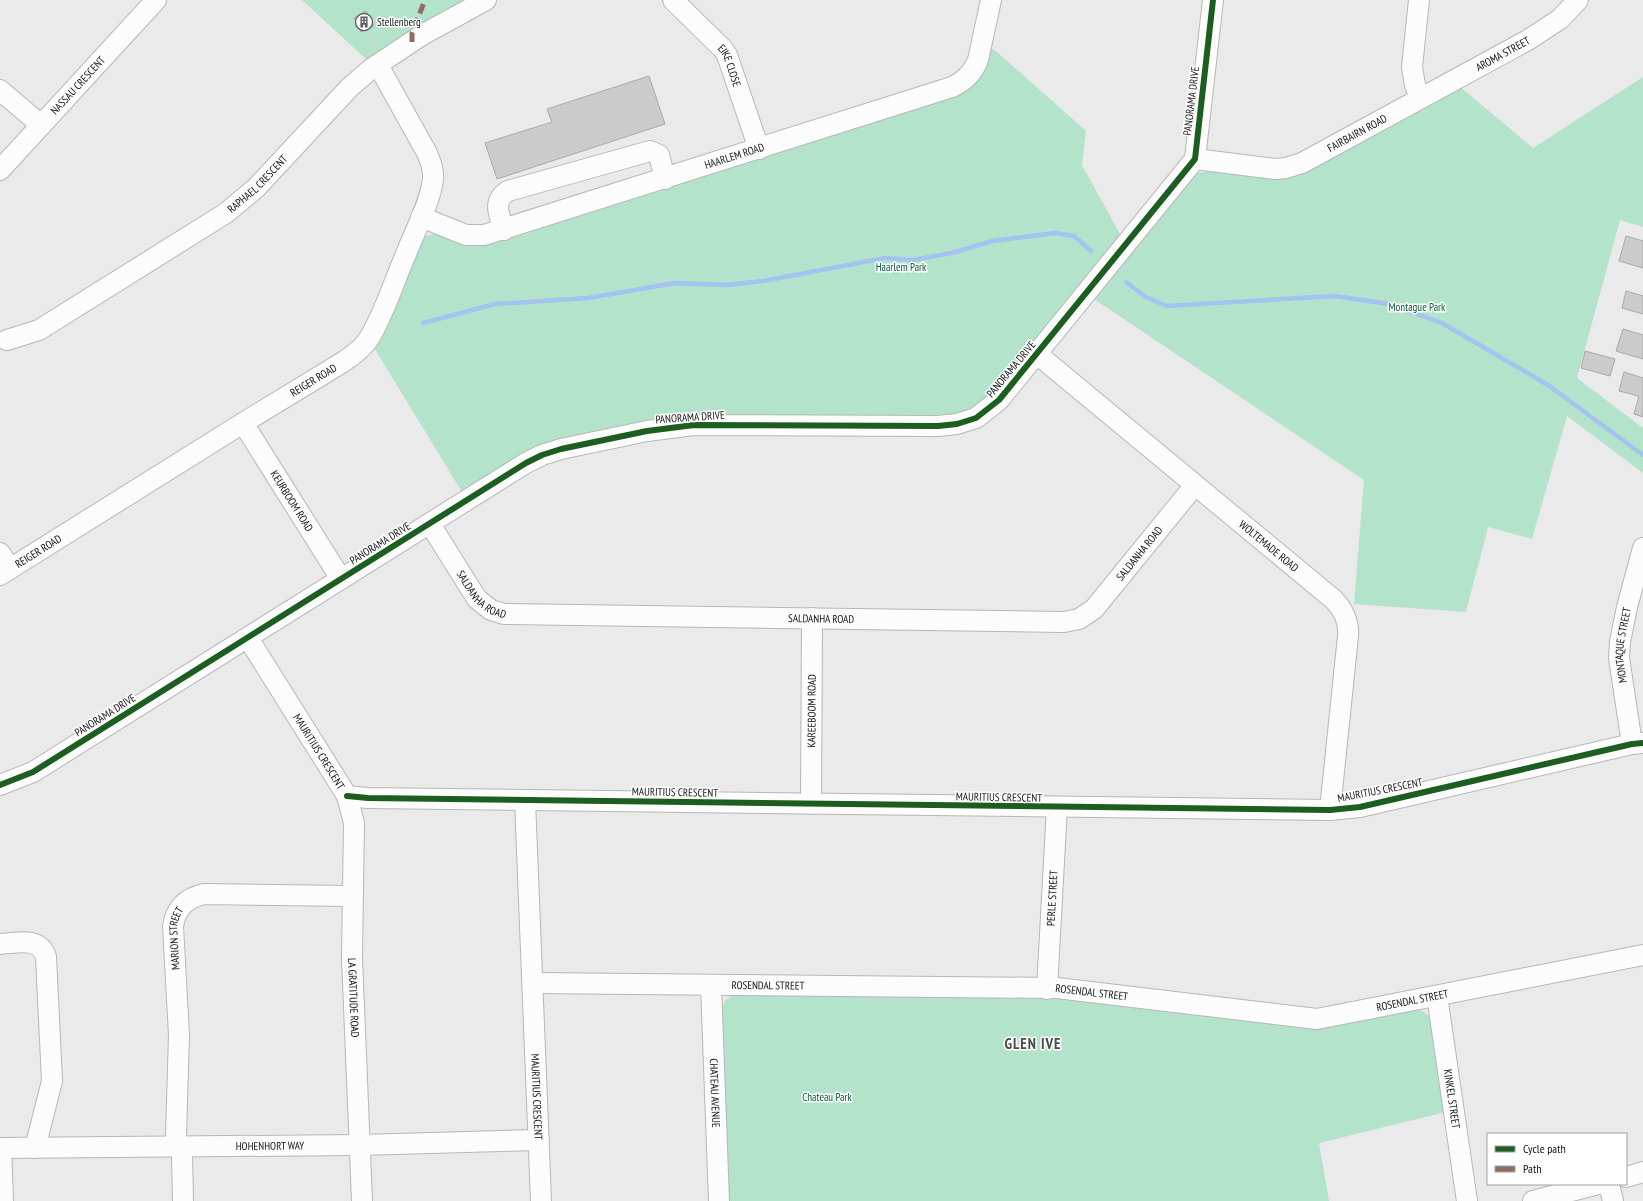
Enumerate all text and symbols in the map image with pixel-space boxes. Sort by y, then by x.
building icon: Stellenberg [354,12,374,32]
place label: Stellenberg [377,15,421,29]
street label: AROMA STREET [1473,33,1532,74]
street label: EIKE CLOSE [715,41,744,89]
street label: NASSAU CRESCENT [47,53,108,117]
street label: PANORAMA DRIVE [1180,65,1202,136]
street label: FAIRBAIRN ROAD [1325,111,1389,155]
street label: HAARLEM ROAD [703,140,766,172]
street label: RAPHAEL CRESCENT [225,152,290,216]
park label: Haarlem Park [876,260,927,274]
park label: Montague Park [1389,300,1446,314]
street label: PANORAMA DRIVE [983,338,1039,400]
street label: REIGER ROAD [287,360,339,400]
street label: PANORAMA DRIVE [655,408,725,426]
street label: KEURBOOM ROAD [267,468,316,534]
street label: WOLTEMADE ROAD [1236,517,1302,575]
street label: PANORAMA DRIVE [347,519,413,567]
street label: SALDANHA ROAD [1113,523,1166,583]
street label: REIGER ROAD [12,531,64,571]
street label: SALDANHA ROAD [454,568,508,621]
street label: MONTAQUE STREET [1612,606,1634,684]
street label: SALDANHA ROAD [788,611,854,626]
street label: KAREEBOOM ROAD [804,674,819,748]
street label: PANORAMA DRIVE [72,691,138,739]
street label: MAURITIUS CRESCENT [290,711,348,792]
street label: MAURITIUS CRESCENT [1336,775,1424,805]
street label: MAURITIUS CRESCENT [632,784,718,800]
street label: MAURITIUS CRESCENT [956,789,1042,805]
street label: PERLE STREET [1043,870,1061,926]
street label: MARION STREET [166,904,186,970]
street label: LA GRATITUDE ROAD [345,958,362,1038]
street label: ROSENDAL STREET [731,978,805,993]
street label: ROSENDAL STREET [1055,981,1129,1003]
street label: ROSENDAL STREET [1375,986,1450,1014]
district label: GLEN IVE [1004,1034,1062,1053]
street label: MAURITIUS CRESCENT [528,1053,546,1140]
street label: CHATEAU AVENUE [707,1058,723,1128]
street label: KINKEL STREET [1441,1068,1463,1130]
park label: Chateau Park [802,1090,853,1104]
legend [1487,1133,1627,1185]
street label: HOHENHORT WAY [236,1138,304,1153]
text: Cycle path [1523,1141,1566,1156]
text: Path [1523,1161,1541,1176]

